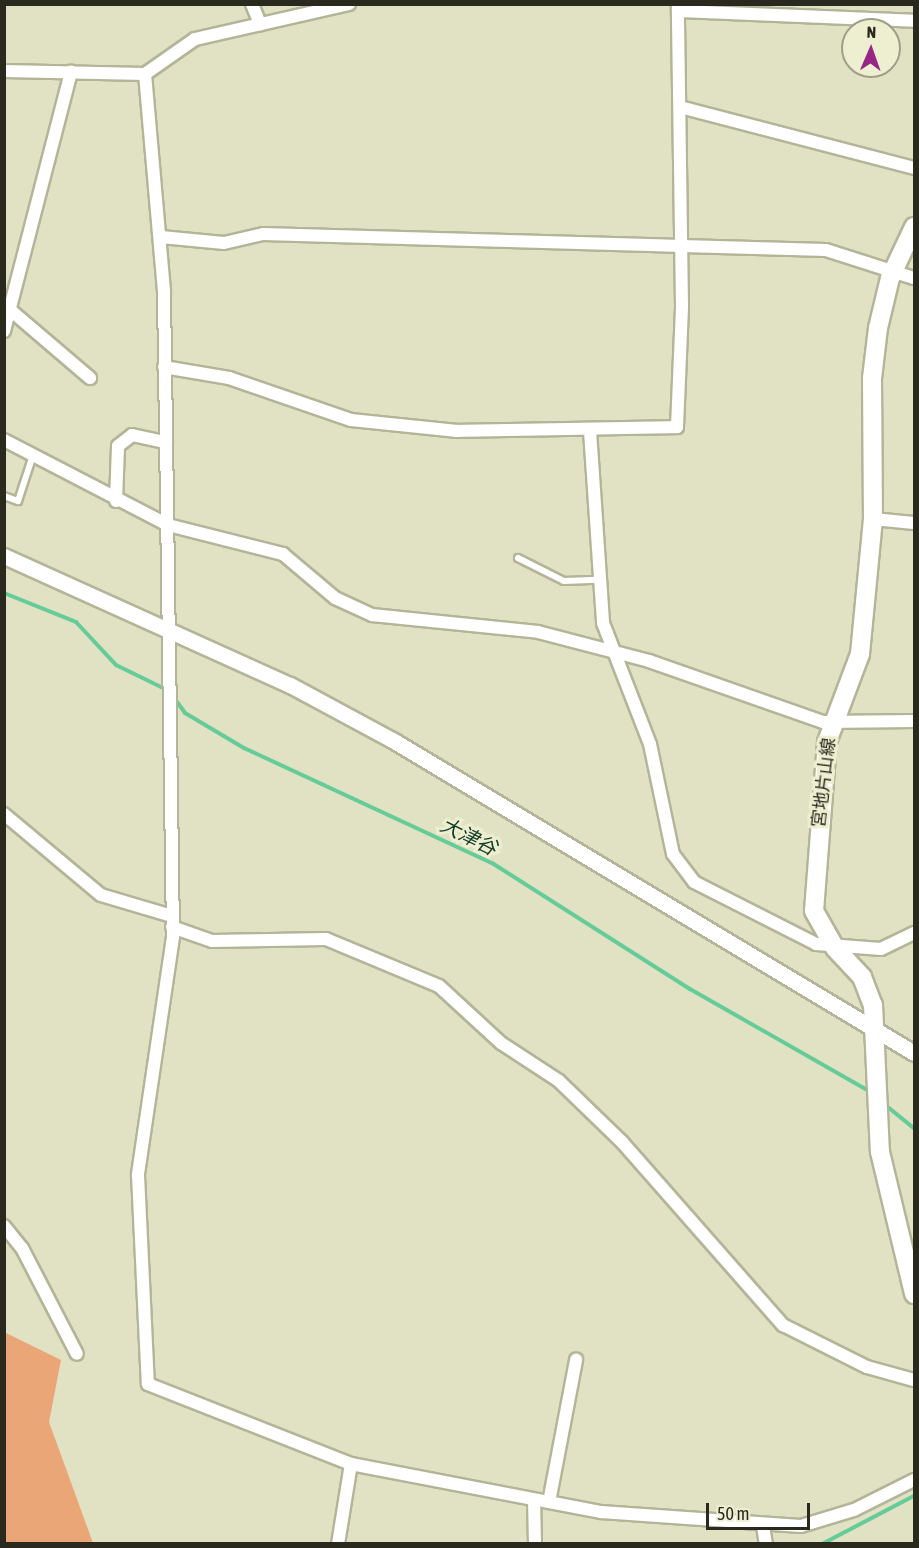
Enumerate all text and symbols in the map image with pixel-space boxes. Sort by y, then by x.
north arrow [841,18,901,78]
text: N [867,23,877,41]
street label: 宮地片山線 [808,737,840,829]
water label: 大津谷 [437,812,501,860]
scale bar [709,1491,812,1529]
text: 50 m [717,1503,749,1524]

